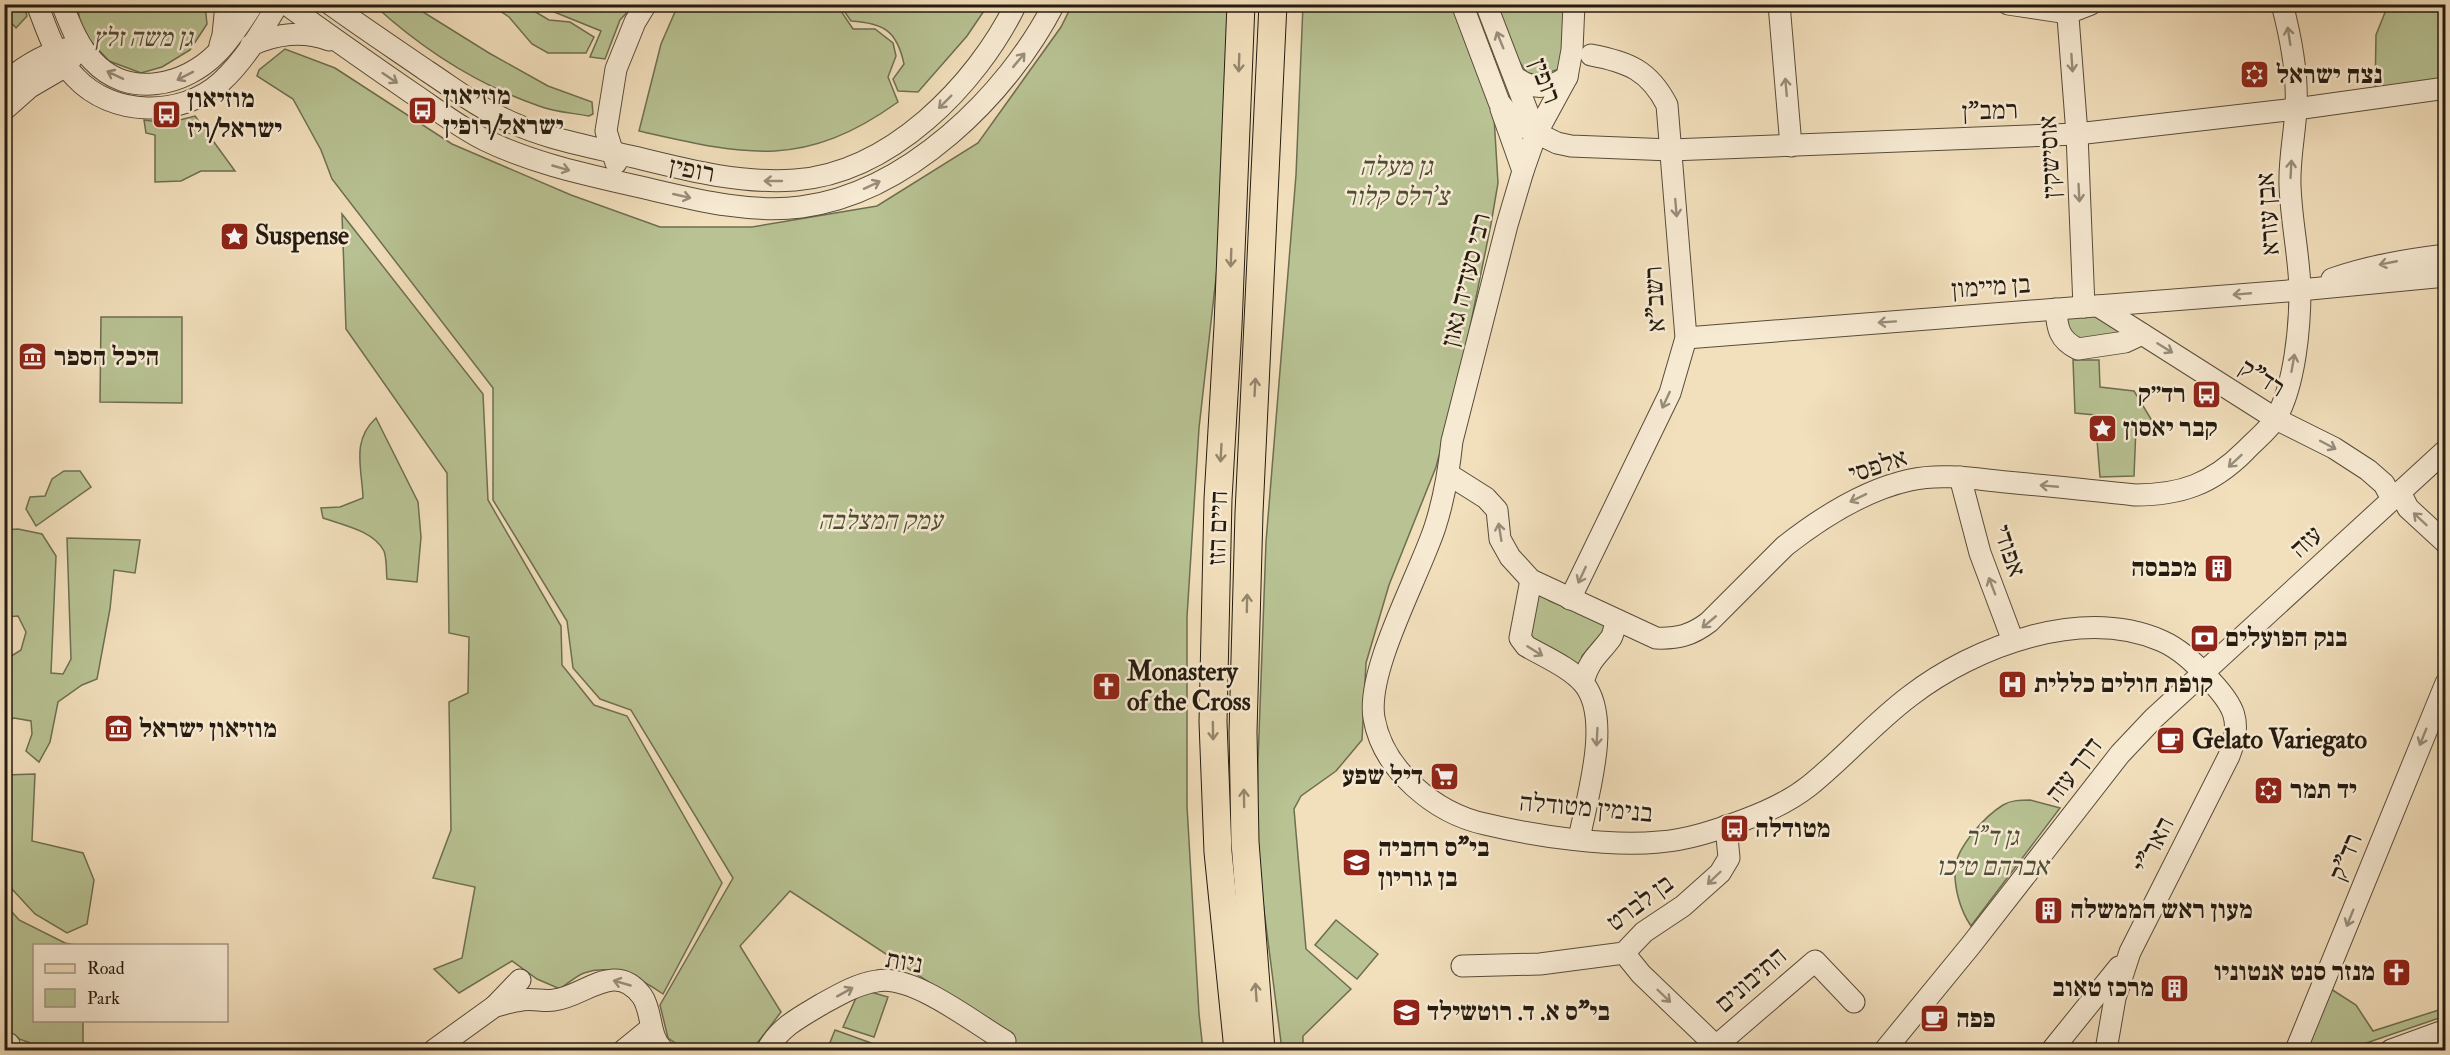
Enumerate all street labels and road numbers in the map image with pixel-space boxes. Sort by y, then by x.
street label: רופין [1522,54,1568,108]
street label: רמב"ן [1961,94,2019,128]
street label: אוסישקין [2032,115,2068,199]
street label: רופין [667,150,717,190]
street label: אבן עזרא [2249,172,2287,256]
street label: רבי סעדיה גאון [1434,210,1498,350]
street label: רשב"א [1637,265,1673,333]
street label: בן מיימון [1950,268,2032,306]
street label: רד"ק [2233,352,2291,404]
street label: אלפסי [1845,442,1911,490]
street label: חיים הזז [1201,490,1235,566]
street label: עזה [2283,519,2329,565]
street label: אפודי [1985,521,2033,581]
street label: דרך עזה [2038,731,2110,809]
street label: בנימין מטודלה [1518,786,1654,830]
street label: האר"י [2126,812,2182,878]
street label: רד"ק [2322,828,2370,886]
street label: בן לברט [1600,868,1680,938]
street label: התיבונים [1708,940,1794,1020]
street label: ניות [883,943,925,981]

